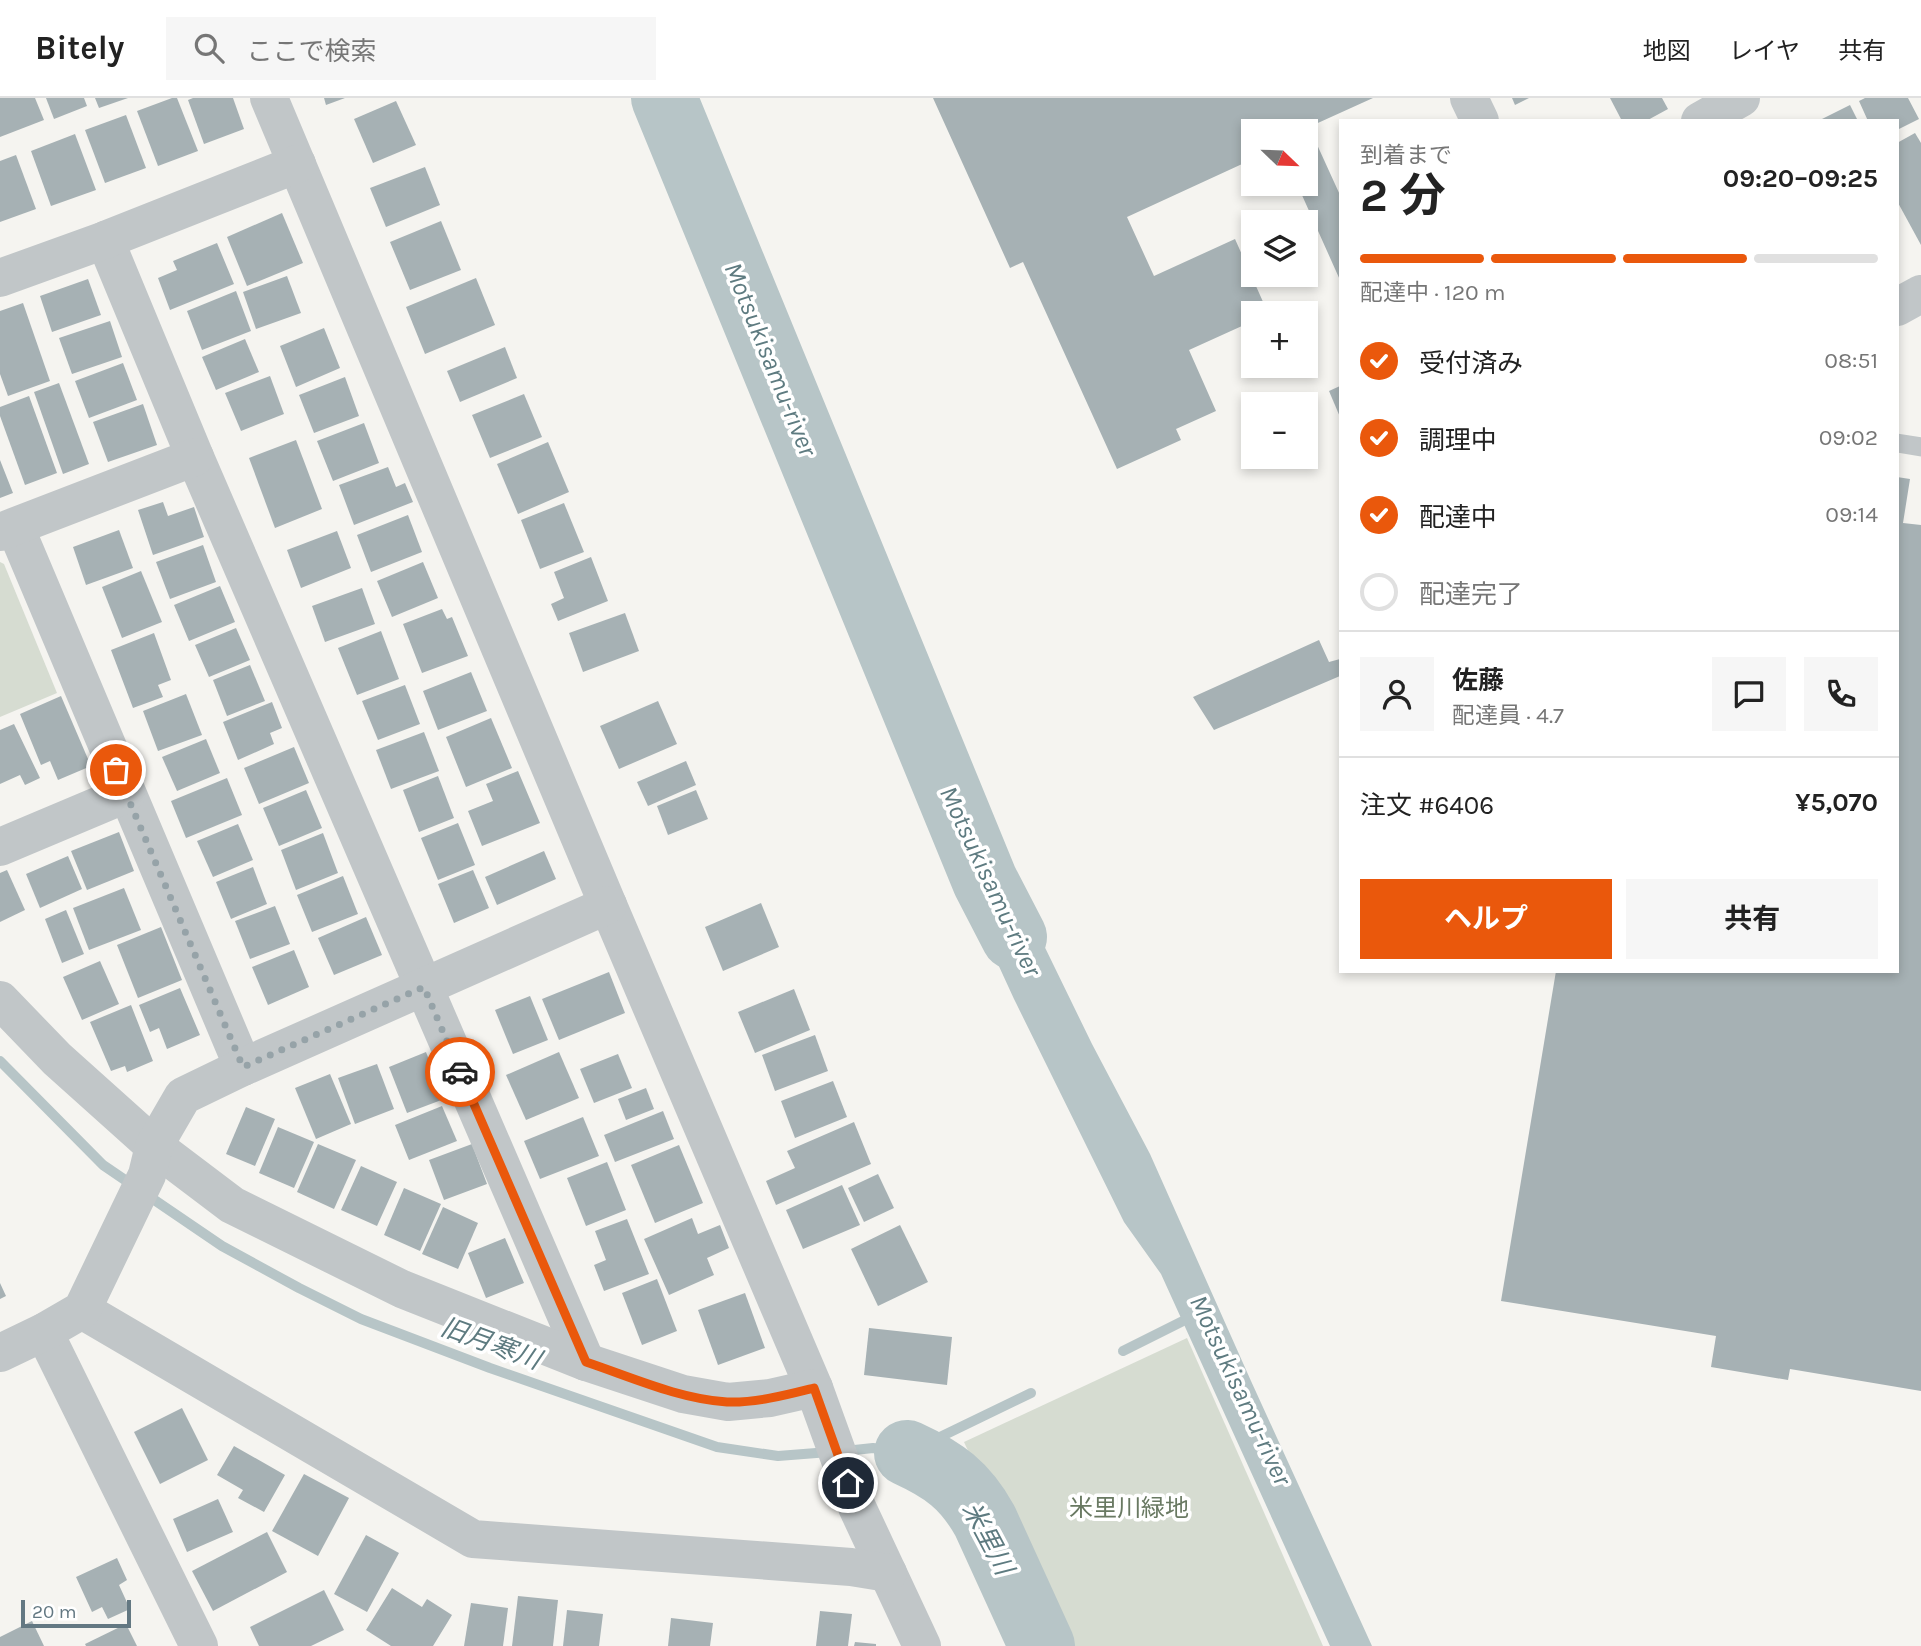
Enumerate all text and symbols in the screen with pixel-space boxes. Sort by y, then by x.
search box [166,17,656,80]
text: Bitely [35,29,124,67]
icon: search [190,29,228,67]
text: ここで検索 [246,36,376,67]
text: 地図 [1643,37,1691,65]
text: レイヤ [1729,37,1800,65]
text: 共有 [1838,37,1886,65]
north arrow [1241,119,1318,196]
map controls [1241,119,1318,469]
text: 到着まで [1360,142,1452,169]
text: 09:20–09:25 [1723,163,1878,194]
text: 2 分 [1360,169,1445,223]
button: layers [1241,210,1318,287]
water label: Motsukisamu-river [718,258,824,462]
text: 配達中 · 120 m [1360,279,1506,306]
button: + [1241,301,1318,378]
icon: check [1360,342,1398,380]
text: 08:51 [1824,347,1878,374]
text: 受付済み [1419,348,1523,379]
button: − [1241,392,1318,469]
icon: check [1360,419,1398,457]
text: 09:02 [1819,424,1878,451]
text: 調理中 [1419,425,1497,456]
icon: check [1360,496,1398,534]
text: 09:14 [1825,501,1878,528]
text: 配達中 [1419,502,1497,533]
text: 配達完了 [1419,579,1523,610]
button: person [1360,657,1434,731]
button: chat [1712,657,1786,731]
button: phone [1804,657,1878,731]
text: 佐藤 [1452,665,1504,696]
text: 配達員 · 4.7 [1452,702,1564,729]
pin [86,740,146,800]
icon: bag [97,751,135,789]
water label: Motsukisamu-river [933,781,1049,982]
text: ¥5,070 [1795,787,1878,818]
text: 注文 #6406 [1360,790,1494,821]
button: ヘルプ [1360,879,1612,959]
button: 共有 [1626,879,1878,959]
courier [425,1037,495,1107]
icon: car [441,1053,479,1091]
water label: Motsukisamu-river [1183,1290,1299,1491]
water label: 旧月寒川 [437,1311,548,1377]
pin [818,1453,878,1513]
icon: home [829,1464,867,1502]
park label: 米里川緑地 [1069,1494,1189,1522]
water label: 米里川 [956,1497,1021,1583]
scale bar [21,1597,131,1629]
text: 20 m [32,1601,77,1623]

